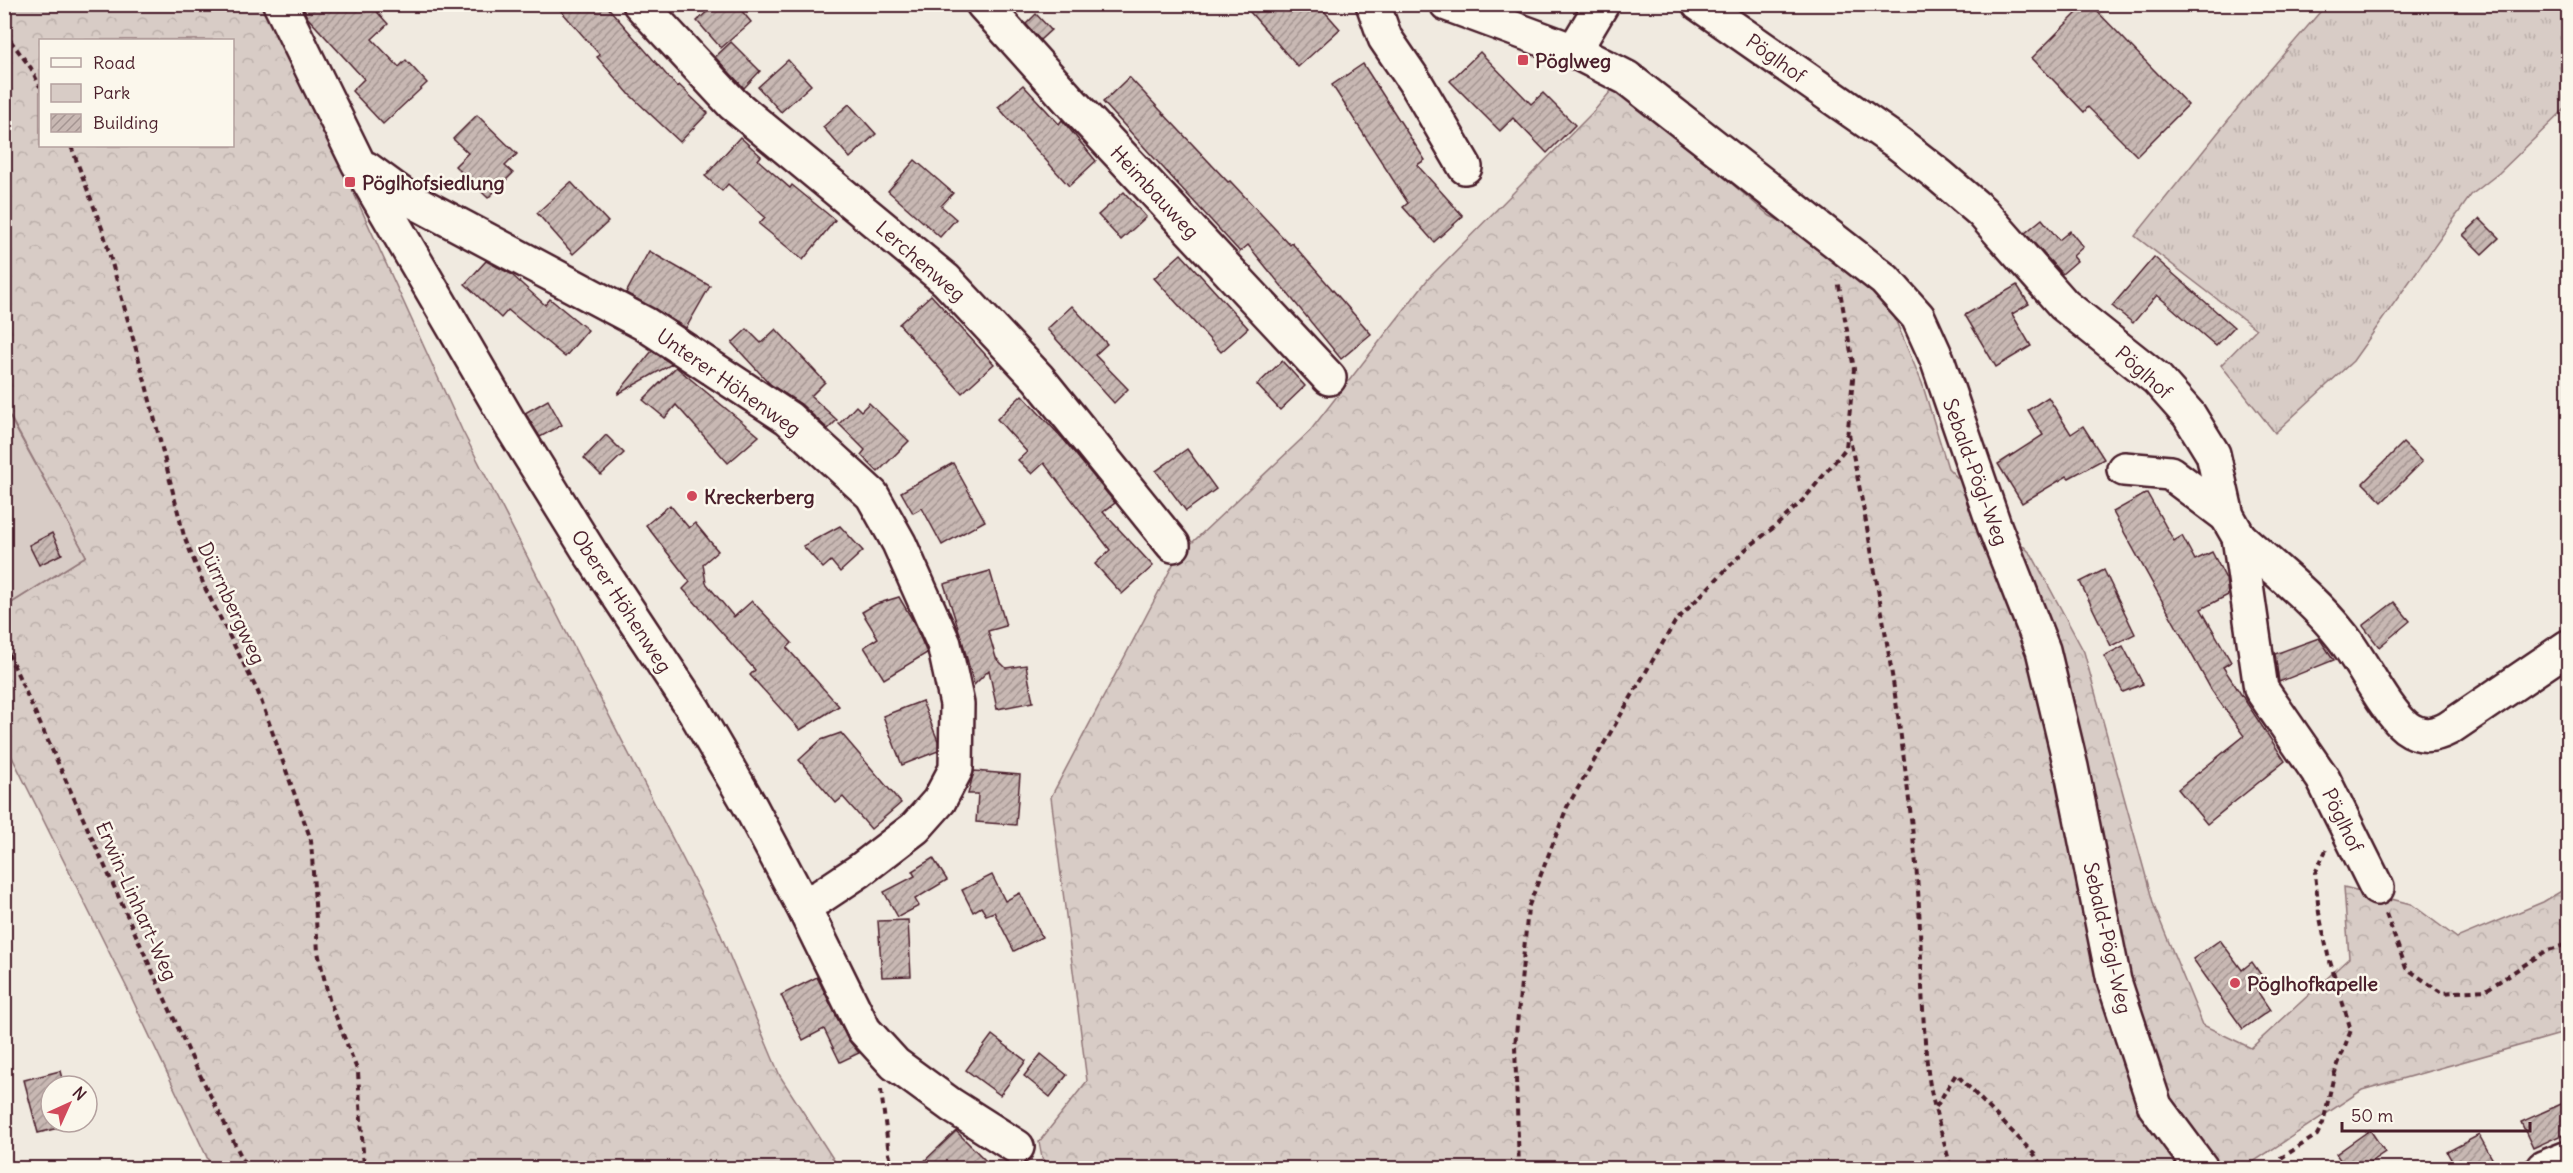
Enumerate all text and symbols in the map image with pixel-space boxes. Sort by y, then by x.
street label: Pöglhof [1741,28,1811,88]
legend [39,39,234,147]
place label: Pöglweg [1535,48,1611,73]
text: Road [93,51,136,74]
marker: Pöglweg [1516,53,1530,67]
text: Park [93,81,130,104]
text: Building [93,111,158,134]
street label: Heimbauweg [1105,140,1205,244]
place label: Pöglhofsiedlung [362,170,505,195]
marker: Pöglhofsiedlung [343,175,357,189]
street label: Lerchenweg [871,215,971,307]
street label: Unterer Höhenweg [652,323,806,441]
street label: Pöglhof [2110,340,2178,404]
street label: Sebald-Pögl-Weg [1938,395,2014,549]
place label: Kreckerberg [704,484,815,509]
marker: Kreckerberg [685,489,699,503]
street label: Oberer Höhenweg [566,525,678,677]
street label: Dürrnbergweg [193,538,271,668]
street label: Pöglhof [2317,784,2369,856]
street label: Erwin-Linhart-Weg [91,817,183,985]
street label: Sebald-Pögl-Weg [2078,860,2138,1016]
place label: Pöglhofkapelle [2247,971,2378,996]
marker: Pöglhofkapelle [2228,976,2242,990]
north arrow [39,1074,99,1134]
text: N [69,1082,91,1104]
scale bar [2342,1095,2530,1133]
text: 50 m [2351,1104,2393,1127]

